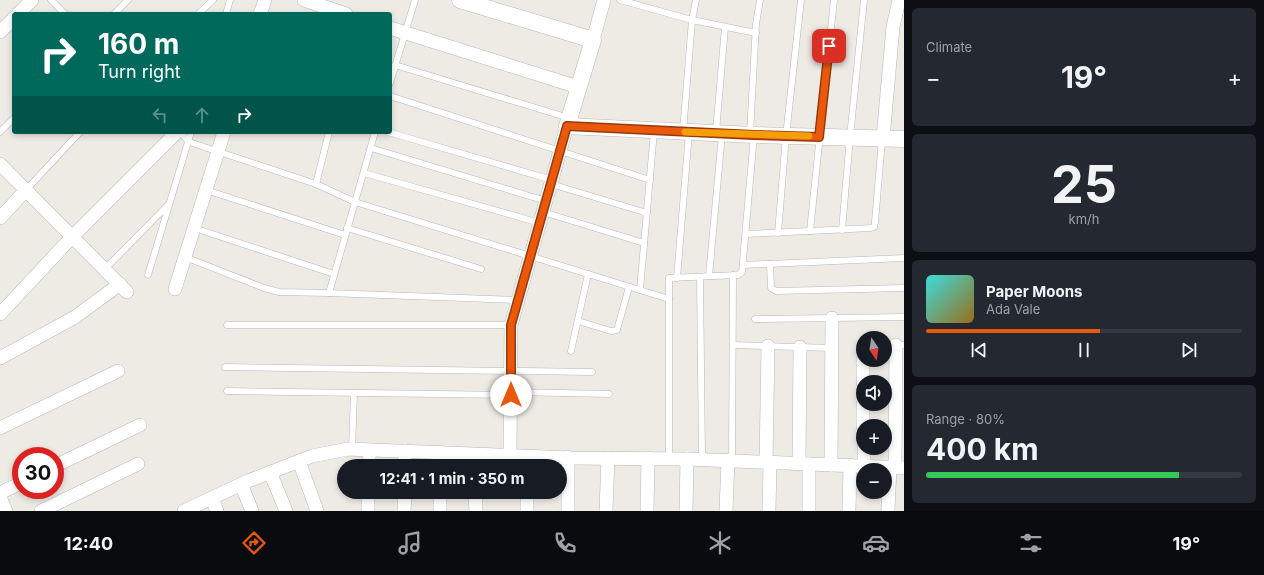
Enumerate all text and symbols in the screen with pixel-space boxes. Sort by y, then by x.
text: 160 m [98,27,179,61]
icon: right [32,28,84,80]
pin [812,29,846,63]
icon: arrive [818,35,840,57]
text: Climate [926,39,972,55]
text: 19° [1061,59,1107,95]
text: Turn right [98,61,181,82]
text: − [926,65,941,91]
text: + [1227,65,1242,91]
icon: left [149,104,171,126]
icon: ahead [191,104,213,126]
icon: right [233,104,255,126]
text: 25 [1051,153,1117,216]
text: km/h [1069,211,1099,227]
text: Paper Moons [986,282,1082,301]
text: Ada Vale [986,301,1040,317]
north arrow [856,331,892,367]
map controls [856,331,892,499]
icon: previous [968,339,990,361]
icon: pause [1073,339,1095,361]
icon: next [1178,339,1200,361]
position arrow [490,374,532,416]
button: sound [856,375,892,411]
text: Range · 80% [926,411,1005,427]
button: + [856,419,892,455]
text: 400 km [926,431,1039,467]
speed limit sign: 30 [12,447,64,499]
button: − [856,463,892,499]
text: 12:41 · 1 min · 350 m [380,469,524,488]
icon: directions [240,529,268,557]
icon: music [396,529,424,557]
icon: phone [551,529,579,557]
icon: climate [706,529,734,557]
icon: car [862,529,890,557]
icon: filters [1017,529,1045,557]
text: 12:40 [64,533,113,554]
text: 19° [1173,533,1200,554]

